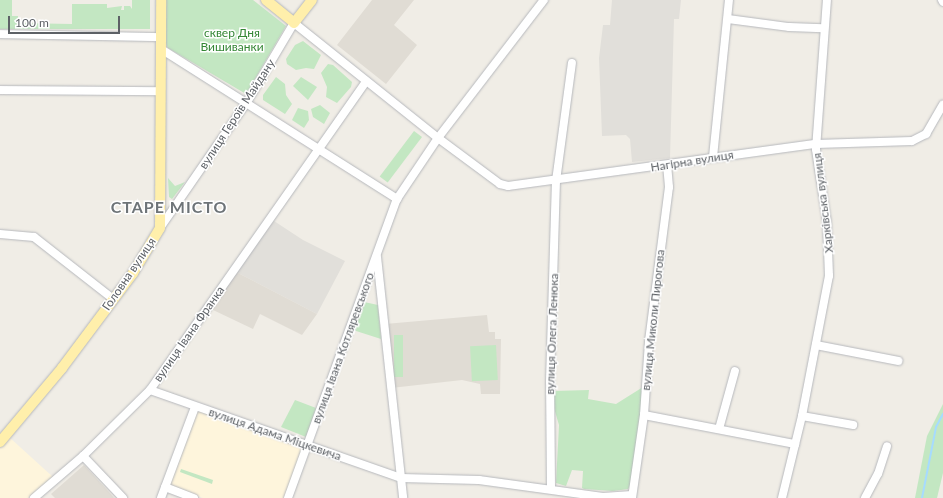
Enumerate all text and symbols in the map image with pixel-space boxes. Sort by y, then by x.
scale bar [10,8,122,34]
text: 100 m [15,15,49,30]
park label: сквер Дня Вишиванки [200,26,264,54]
street label: вулиця Героїв Майдану [196,56,278,172]
street label: Нагірна вулиця [649,147,735,175]
street label: Харківська вулиця [810,152,836,254]
district label: СТАРЕ МІСТО [111,197,227,217]
street label: Головна вулиця [99,235,159,313]
street label: вулиця Миколи Пирогова [638,249,668,391]
street label: вулиця Івана Котляревського [309,270,377,426]
street label: вулиця Олега Ленюка [543,273,561,395]
street label: вулиця Івана Франка [151,283,227,385]
street label: вулиця Адама Міцкевича [207,405,343,463]

